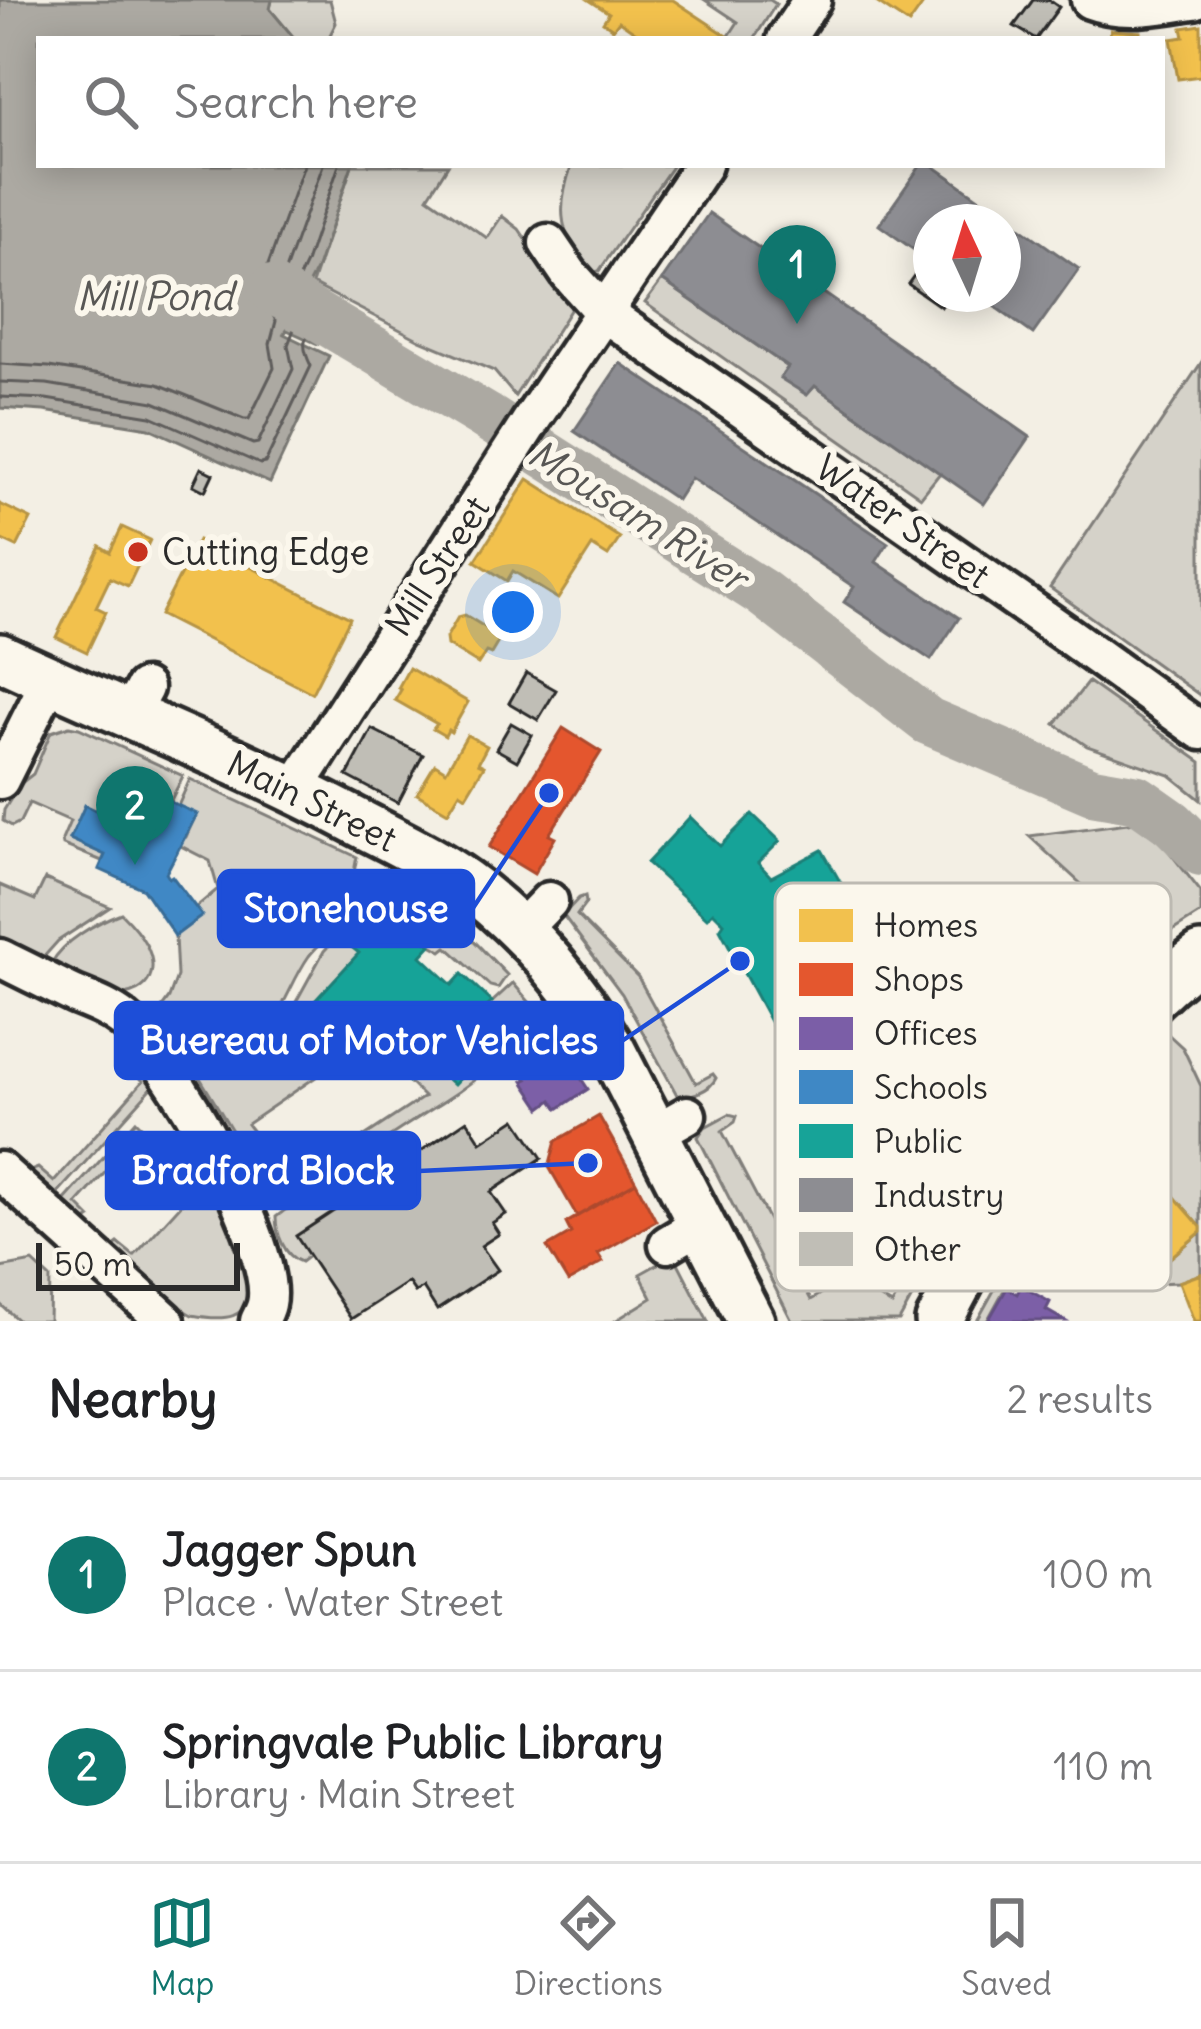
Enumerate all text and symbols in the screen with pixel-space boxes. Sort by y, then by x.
search box [36,36,1165,168]
icon: search [78,69,144,135]
text: Search here [174,74,418,130]
north arrow [913,204,1021,312]
pin: 1 [758,225,836,324]
water label: Mill Pond [76,272,239,321]
water label: Mousam River [519,429,760,604]
street label: Water Street [807,445,999,598]
street label: Mill Street [376,488,499,645]
place label: Cutting Edge [162,530,369,575]
marker: Cutting Edge [125,539,151,565]
your location [483,582,543,642]
street label: Main Street [220,741,404,862]
pin: 2 [96,766,174,865]
callout: Stonehouse [219,871,473,946]
legend [775,883,1171,1291]
text: Stonehouse [243,884,449,933]
text: Homes [874,904,978,946]
text: Shops [874,958,964,1000]
callout: Buereau of Motor Vehicles [116,1003,622,1078]
text: Offices [874,1012,978,1054]
text: Buereau of Motor Vehicles [140,1016,598,1065]
text: Schools [874,1066,988,1108]
text: Public [874,1120,963,1162]
callout: Bradford Block [107,1133,419,1208]
text: Bradford Block [131,1146,395,1195]
text: Industry [874,1174,1004,1216]
text: Other [874,1228,961,1270]
scale bar [36,1237,240,1290]
text: 50 m [54,1243,131,1285]
text: Nearby [48,1367,217,1431]
text: 2 results [1006,1375,1153,1424]
text: Jagger Spun [162,1522,417,1578]
text: 1 [79,1550,95,1599]
text: 100 m [1043,1550,1153,1599]
text: Place · Water Street [162,1578,503,1627]
text: Springvale Public Library [162,1714,663,1770]
text: 2 [76,1742,98,1791]
text: 110 m [1053,1742,1153,1791]
text: Library · Main Street [162,1770,515,1819]
tab: Map [149,1890,215,2004]
tab: Directions [514,1890,663,2004]
tab: Saved [961,1890,1052,2004]

